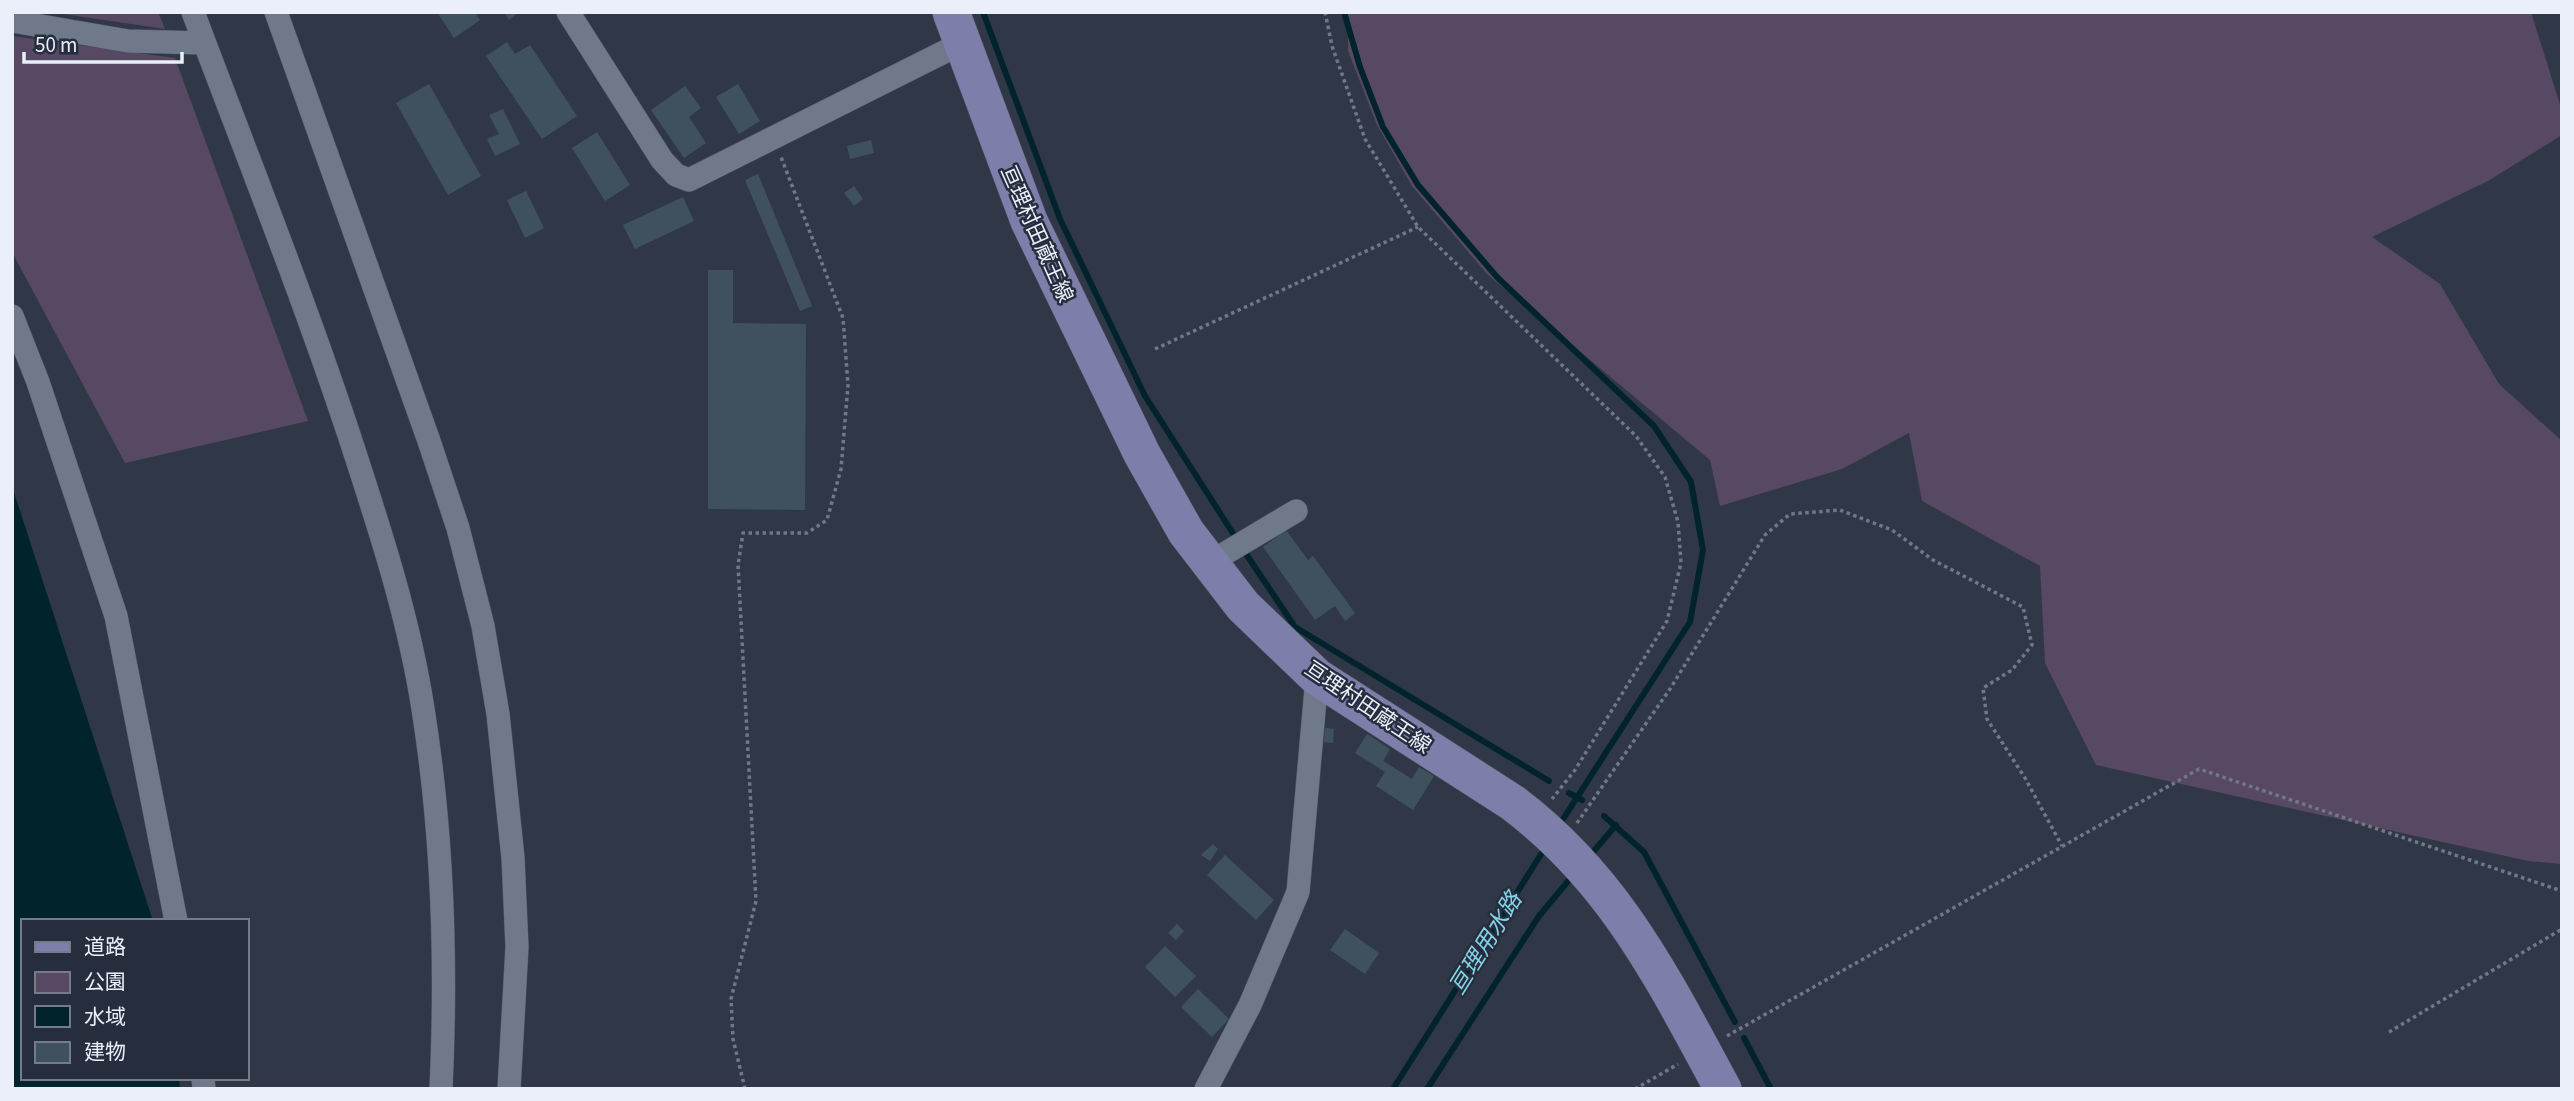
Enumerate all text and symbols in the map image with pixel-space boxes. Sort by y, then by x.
scale bar [24,21,182,65]
text: 50 m [35,30,77,60]
street label: 亘理村田蔵王線 [993,161,1081,307]
street label: 亘理村田蔵王線 [1299,653,1437,761]
water label: 亘理用水路 [1441,884,1531,1001]
legend [21,919,248,1080]
text: 道路 [84,932,126,962]
text: 公園 [84,967,126,997]
text: 水域 [84,1002,126,1032]
text: 建物 [84,1037,126,1067]

